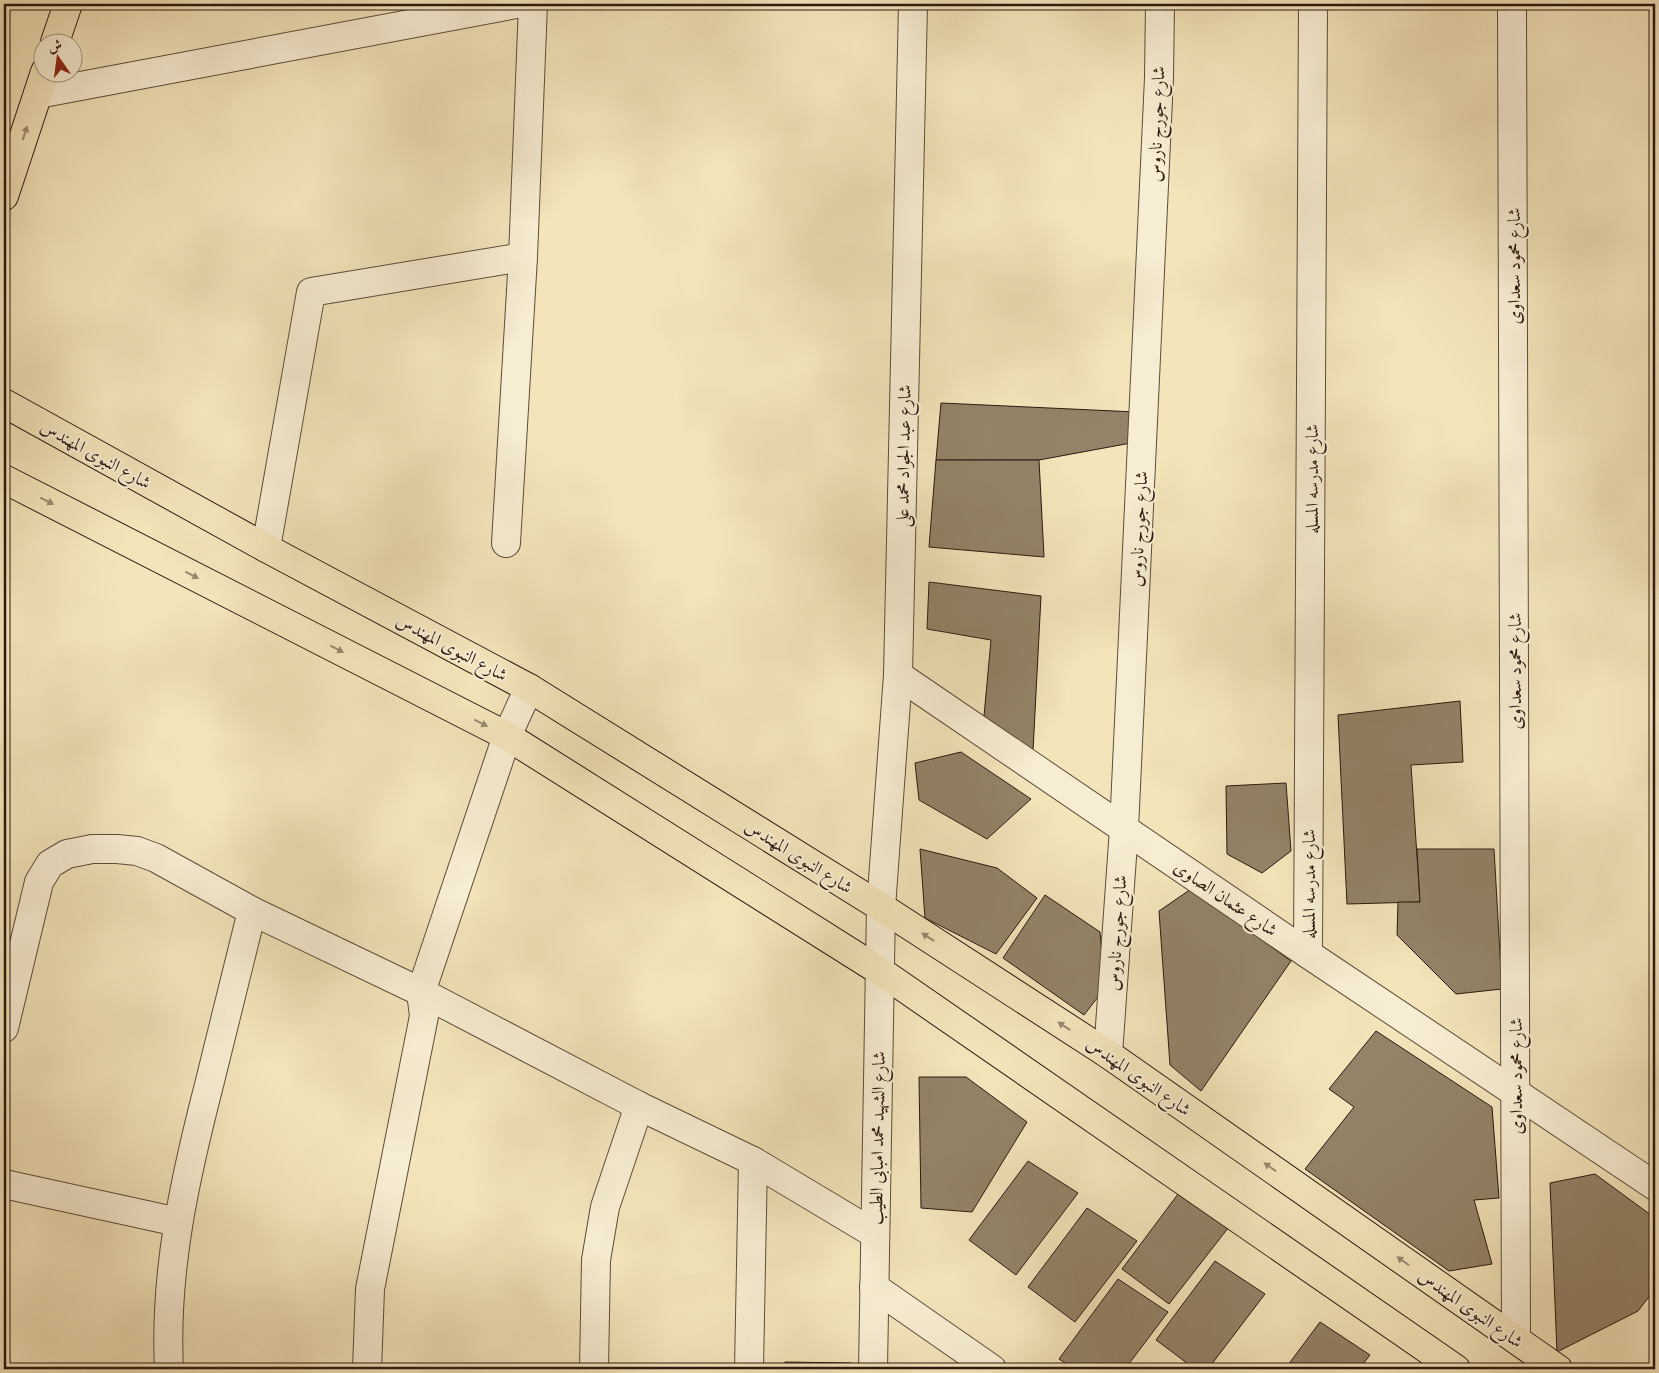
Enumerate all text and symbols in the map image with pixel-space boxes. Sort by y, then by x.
north arrow [32,32,82,82]
text: ش [46,34,64,57]
street label: شارع جورج ناروس [1140,66,1175,183]
one-way arrow [21,125,29,140]
street label: شارع محمود سعداوى [1500,208,1529,324]
street label: شارع عبد الجواد محمد على [888,384,920,528]
street label: شارع النبوى المهندس [35,412,156,497]
street label: شارع مدرسه المسله [1298,424,1327,534]
street label: شارع جورج ناروس [1121,470,1158,588]
one-way arrow [40,497,54,505]
one-way arrow [185,571,199,579]
street label: شارع النبوى المهندس [390,606,513,690]
street label: شارع محمود سعداوى [1501,613,1530,729]
one-way arrow [329,645,344,653]
one-way arrow [474,719,488,727]
street label: شارع النبوى المهندس [739,812,858,902]
street label: شارع مدرسه المسله [1295,829,1324,939]
street label: شارع عثمان الصاوى [1168,853,1283,944]
street label: شارع جورج ناروس [1098,874,1137,992]
one-way arrow [921,933,934,942]
street label: شارع محمود سعداوى [1502,1018,1531,1134]
one-way arrow [1058,1021,1071,1030]
street label: شارع النبوى المهندس [1080,1030,1197,1124]
street label: شارع الشهيد محمد امبابى الطيب [862,1051,894,1225]
one-way arrow [1263,1162,1277,1172]
one-way arrow [1397,1256,1410,1266]
street label: شارع النبوى المهندس [1412,1262,1529,1356]

